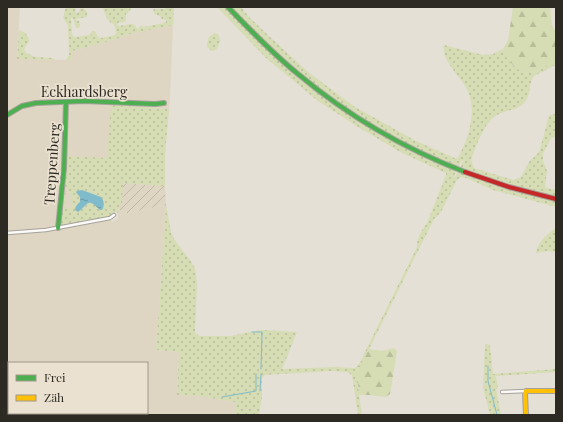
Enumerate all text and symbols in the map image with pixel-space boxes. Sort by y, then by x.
street label: Eckhardsberg [41,82,128,101]
street label: Treppenberg [39,122,64,206]
legend [8,362,148,414]
text: Frei [44,369,66,385]
text: Zäh [44,389,64,405]

